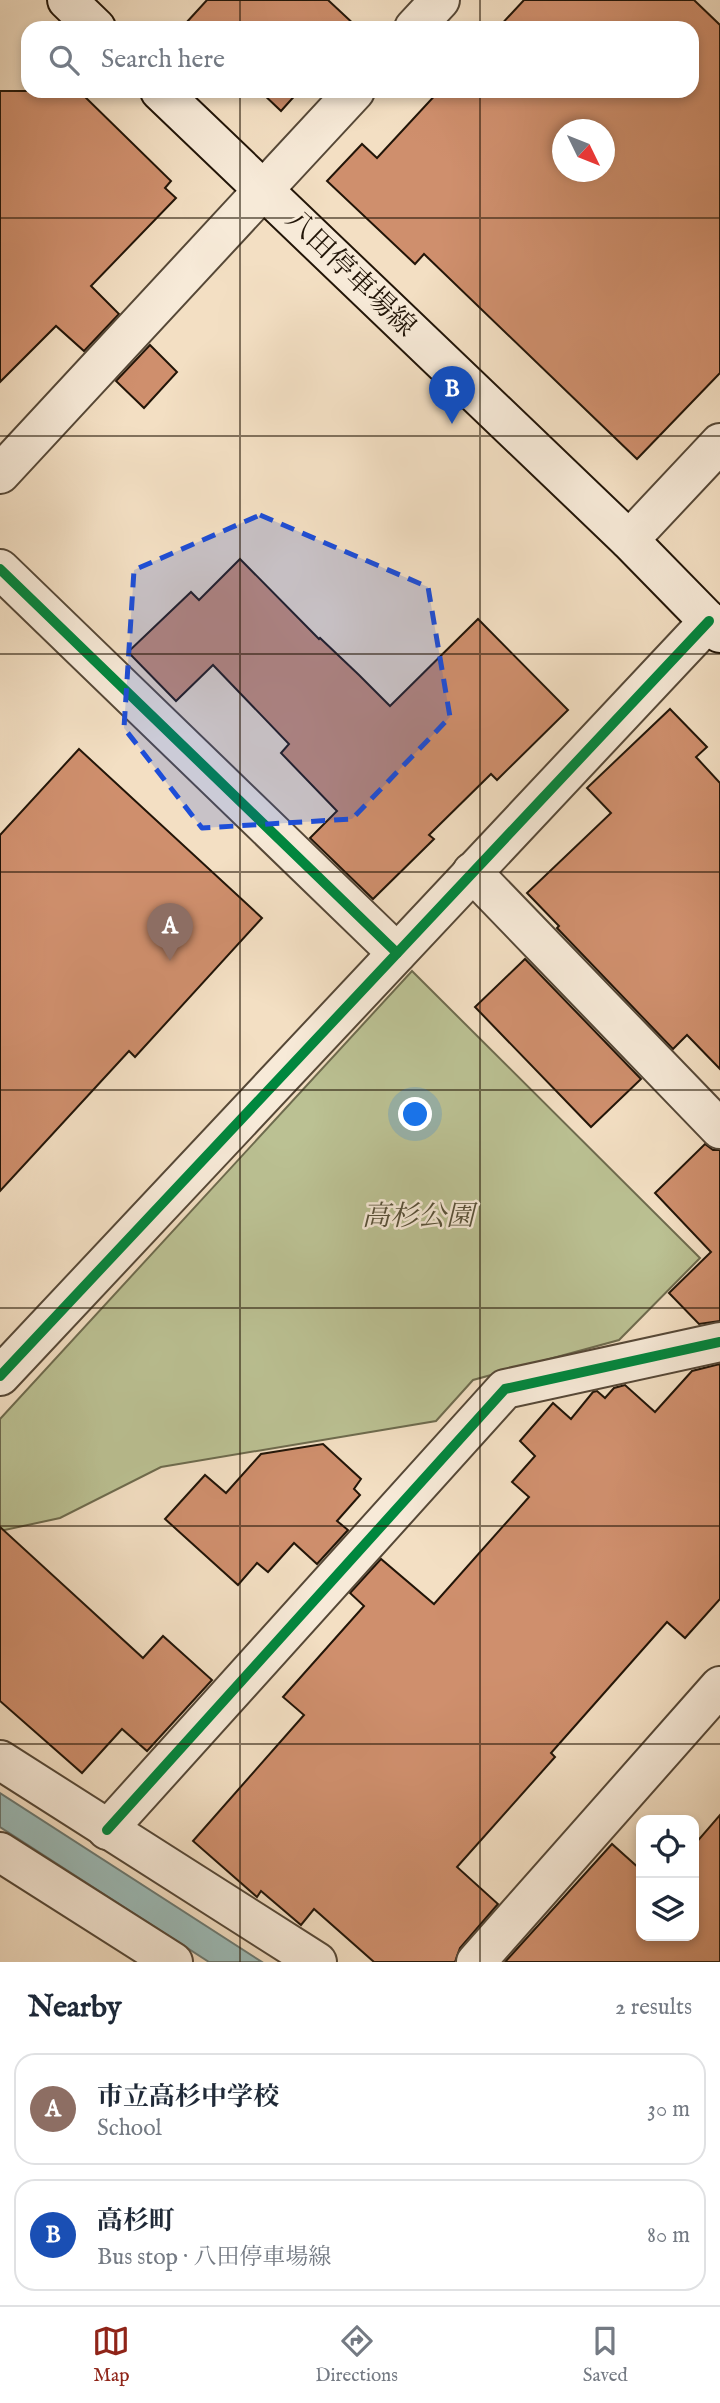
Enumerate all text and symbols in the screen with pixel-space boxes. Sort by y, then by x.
search box [21,21,699,98]
icon: search [45,41,83,79]
text: Search here [101,43,225,76]
north arrow [552,119,615,182]
street label: 八田停車場線 [277,203,423,345]
pin: B [429,366,475,424]
pin: A [147,903,193,961]
your location [398,1097,432,1131]
park label: 高杉公園 [362,1200,478,1235]
map controls [636,1815,699,1941]
button: locate [636,1815,699,1878]
button: layers [636,1878,699,1941]
text: Nearby [28,1989,121,2027]
text: 2 results [615,1993,692,2022]
text: 市立高杉中学校 [97,2081,279,2114]
text: A [45,2095,61,2124]
text: 30 m [647,2095,690,2124]
text: School [97,2114,162,2143]
text: 高杉町 [97,2205,175,2238]
text: B [45,2221,61,2250]
text: 80 m [647,2221,690,2250]
text: Bus stop · 八田停車場線 [97,2243,331,2272]
tab: Map [92,2322,130,2388]
tab: Directions [315,2322,398,2388]
tab: Saved [583,2322,628,2388]

